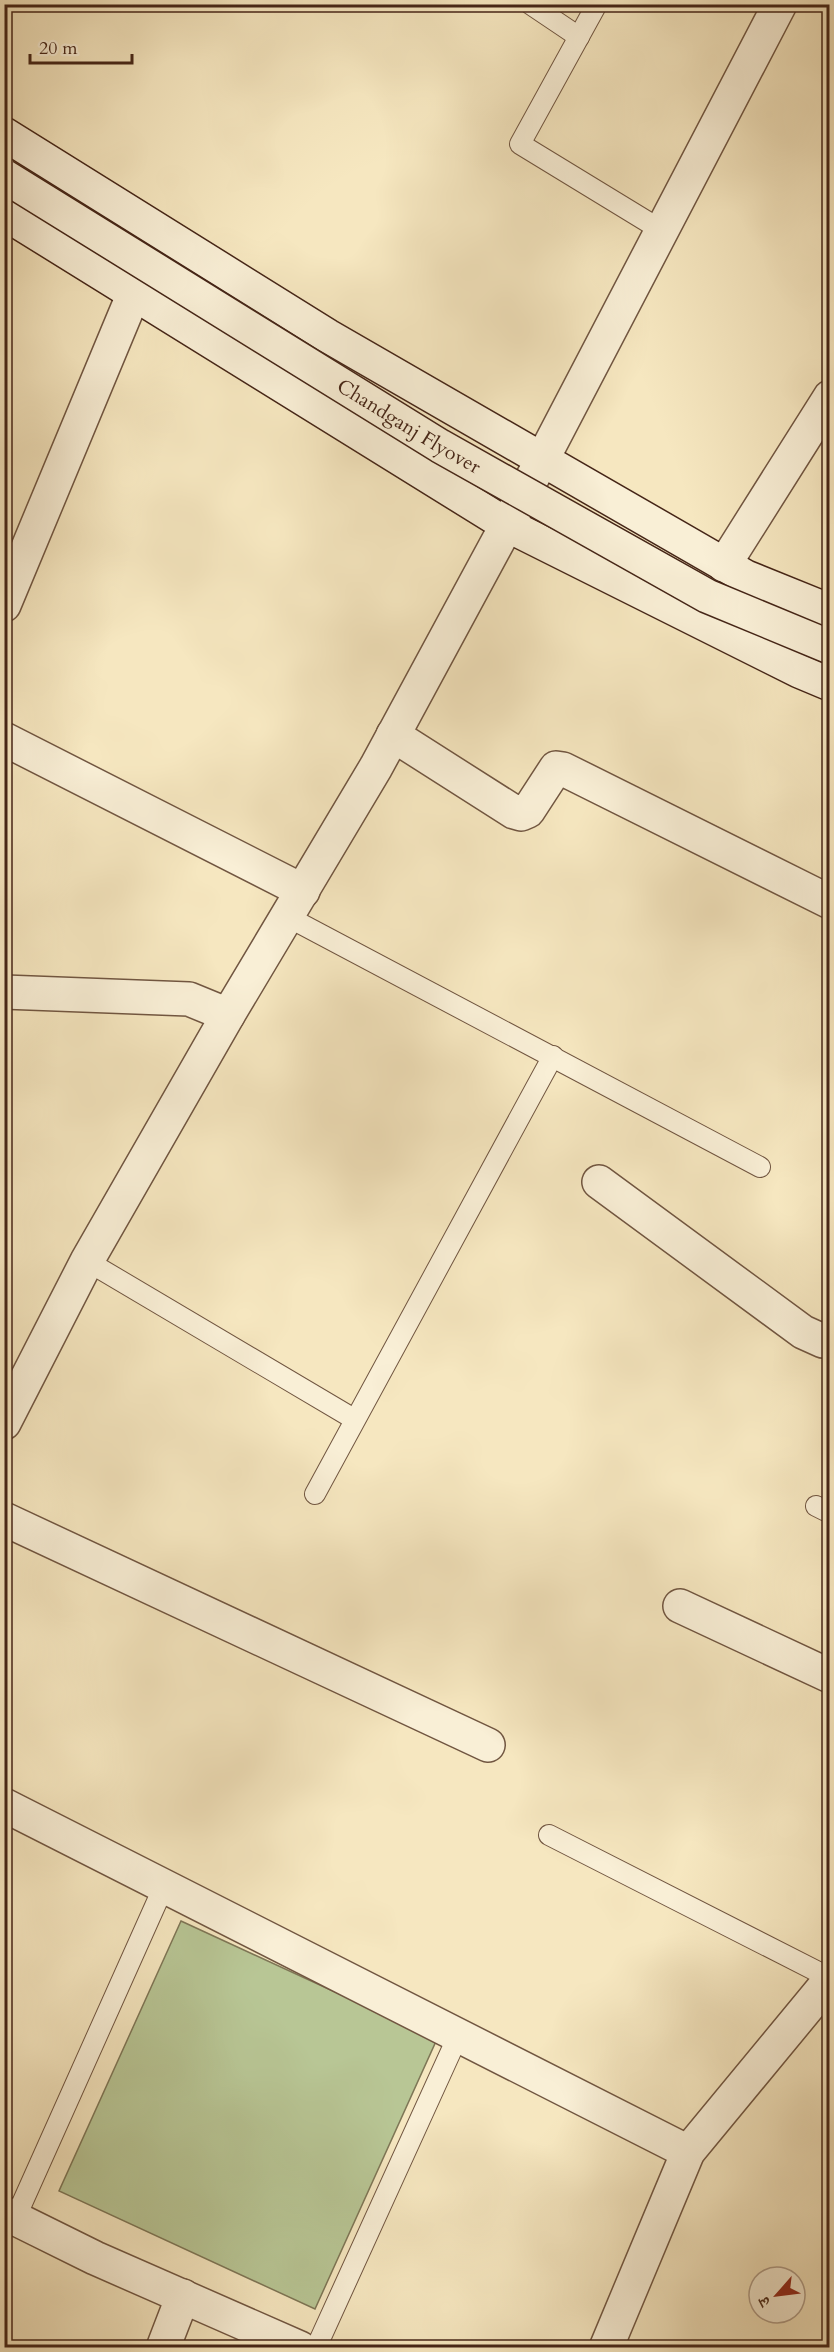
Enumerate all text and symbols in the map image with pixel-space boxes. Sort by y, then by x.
scale bar [30,27,132,65]
text: 20 m [39,36,78,61]
street label: Chandganj Flyover [332,372,486,480]
north arrow [747,2265,807,2325]
text: उ [752,2291,777,2311]

